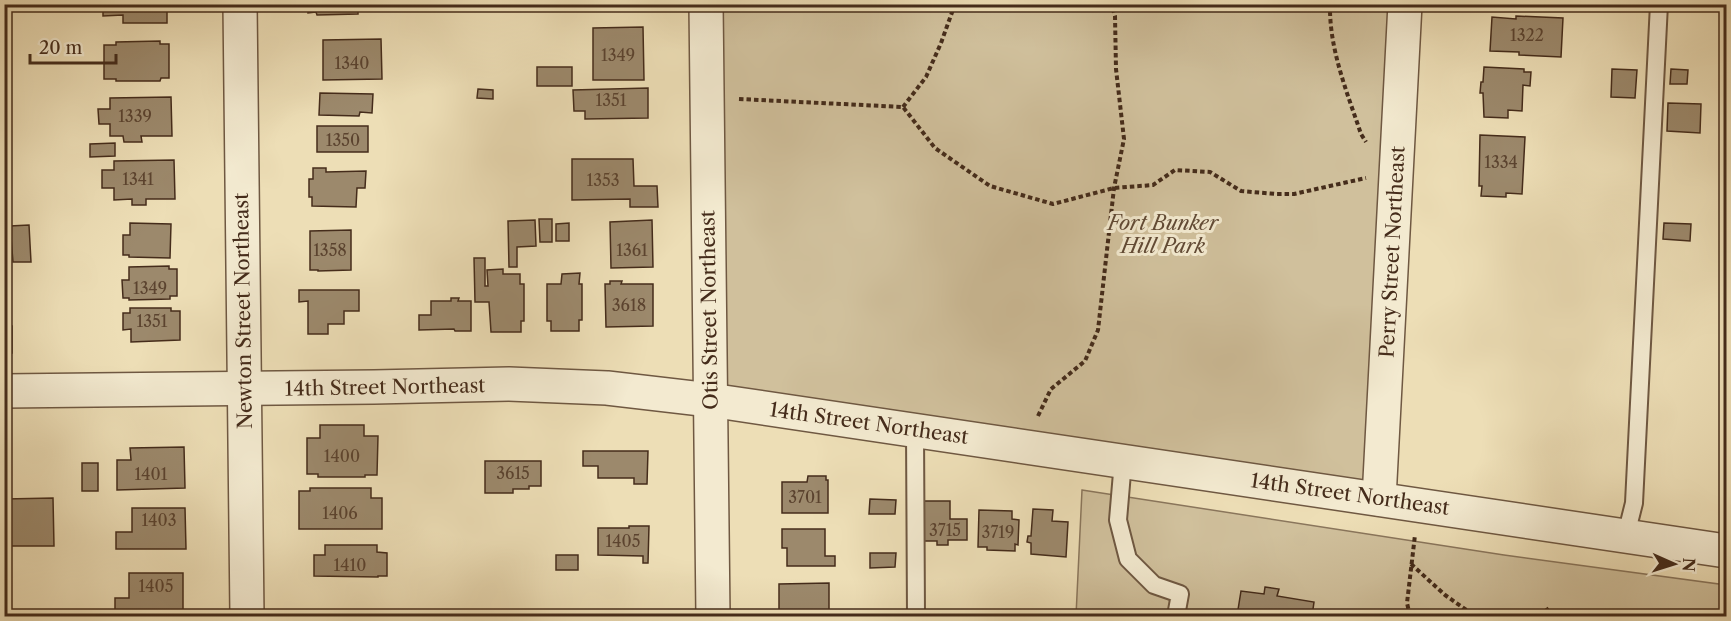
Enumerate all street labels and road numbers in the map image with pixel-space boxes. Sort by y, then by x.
street label: Perry Street Northeast [1374,145,1410,359]
street label: Newton Street Northeast [229,193,257,429]
street label: Otis Street Northeast [695,210,723,410]
street label: 14th Street Northeast [285,373,485,401]
street label: 14th Street Northeast [768,397,970,449]
street label: 14th Street Northeast [1249,468,1451,520]

